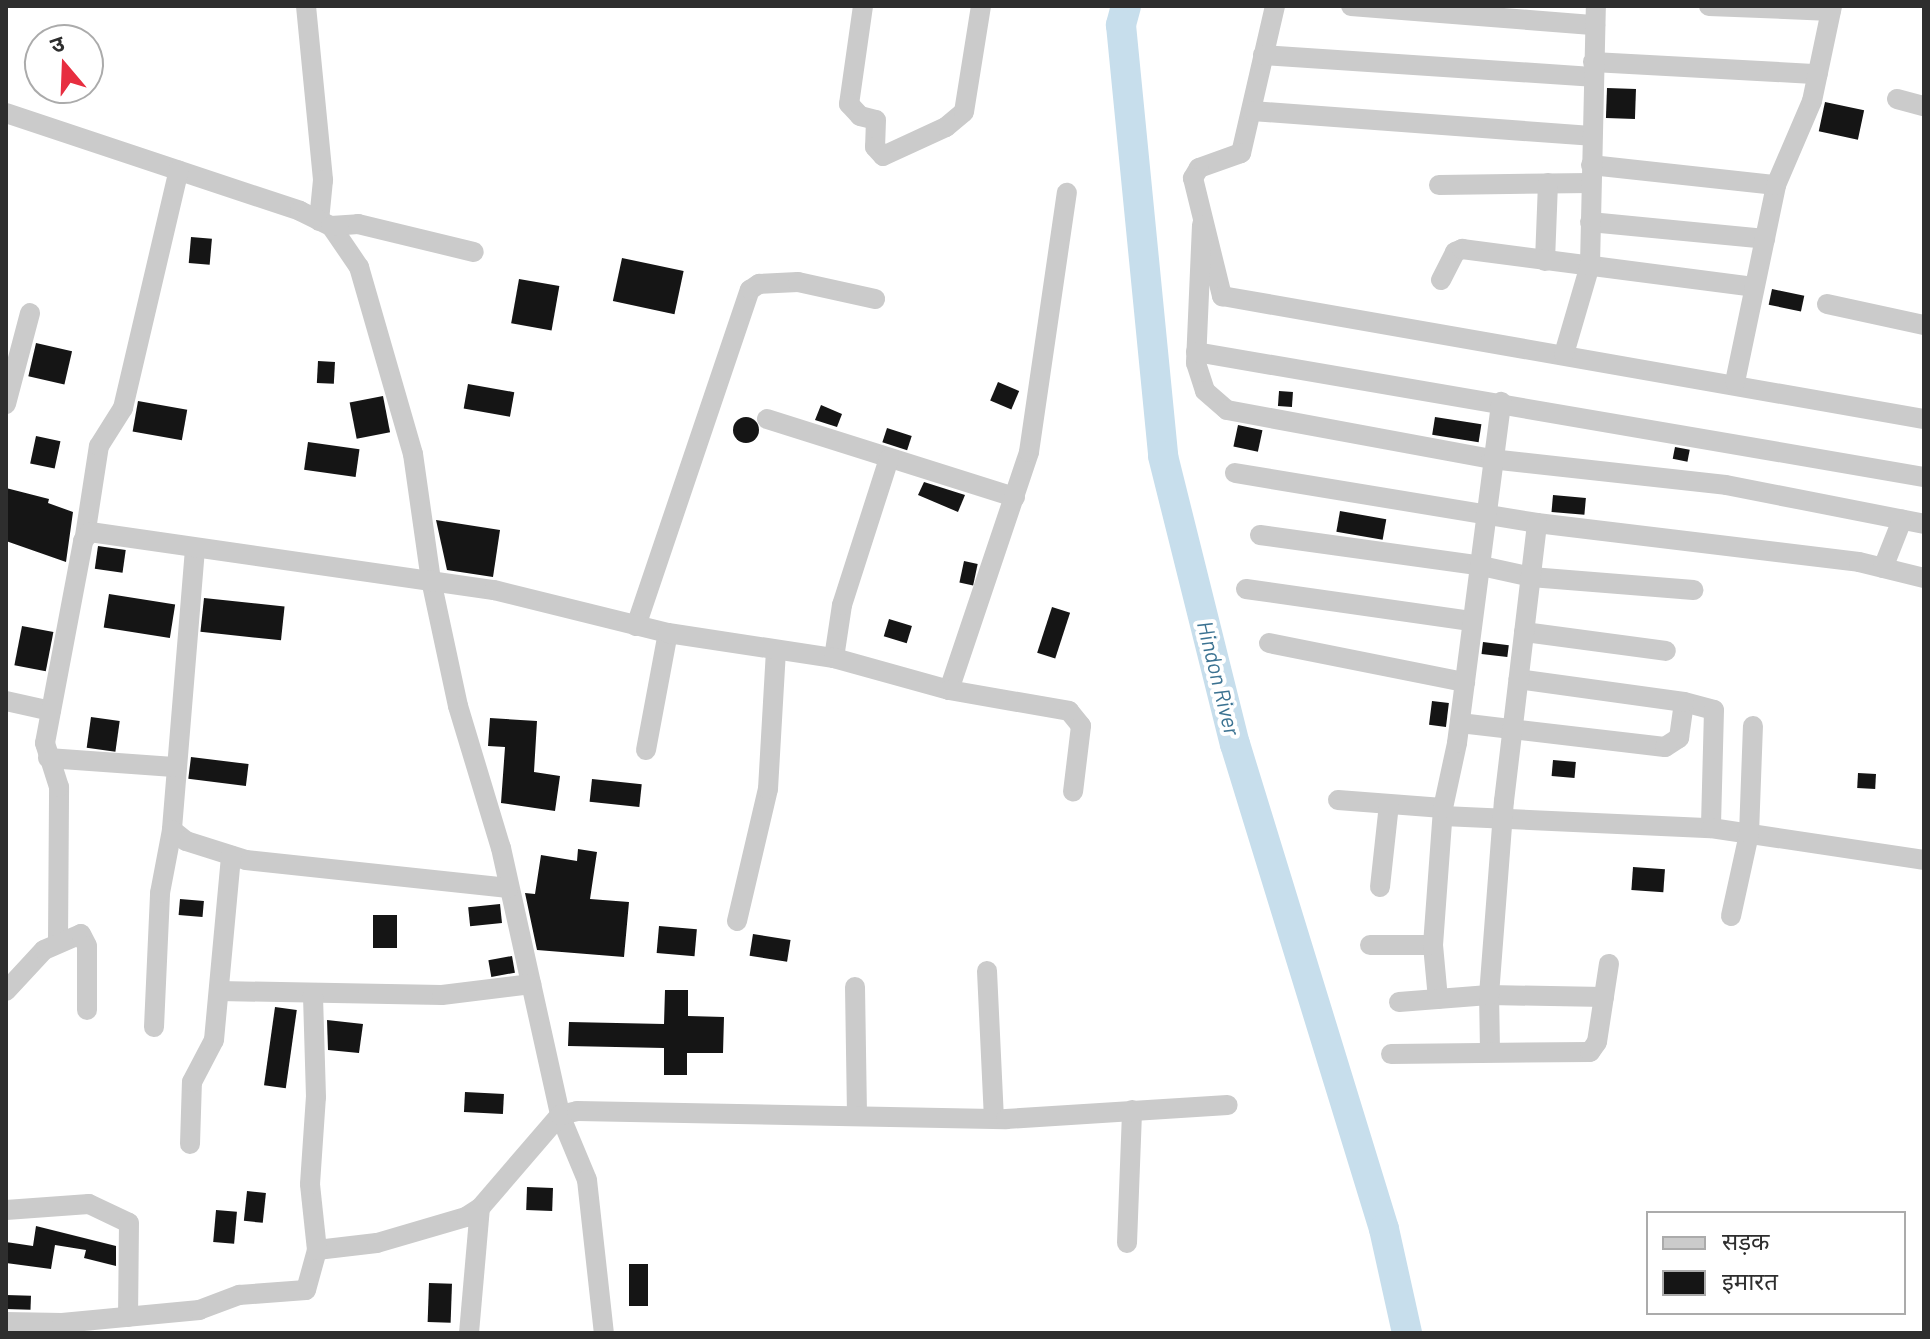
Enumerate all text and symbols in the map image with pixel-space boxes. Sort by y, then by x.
north arrow [24,24,104,104]
text: उ [47,29,67,58]
water label: Hindon River [1192,618,1246,738]
legend [1646,1211,1906,1315]
text: सड़क [1722,1226,1770,1255]
text: इमारत [1722,1266,1778,1295]

